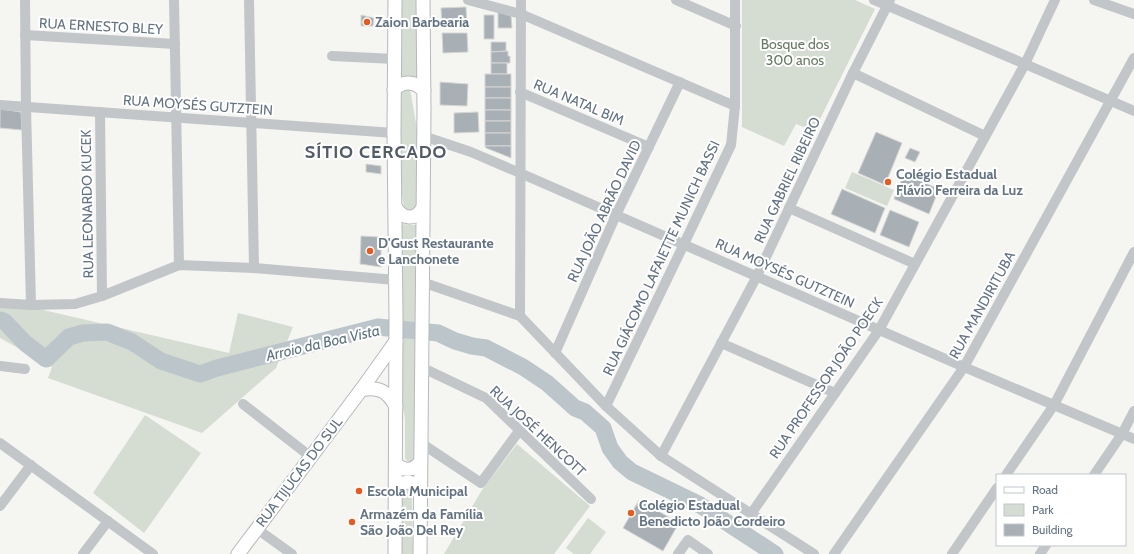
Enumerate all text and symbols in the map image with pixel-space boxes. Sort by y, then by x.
place label: Zaion Barbearia [375,13,469,31]
street label: RUA ERNESTO BLEY [38,14,165,38]
marker: Zaion Barbearia [362,17,372,27]
park label: Bosque dos 300 anos [761,35,829,69]
street label: RUA NATAL BIM [531,75,627,129]
street label: RUA MOYSÉS GUTZTEIN [122,91,274,119]
street label: RUA GABRIEL RIBEIRO [750,114,824,246]
street label: RUA LEONARDO KUCEK [77,129,97,279]
street label: RUA JOÃO ABRÃO DAVID [563,137,645,285]
street label: RUA GIÁCOMO LAFAIETTE MUNICH BASSI [598,138,724,378]
district label: SÍTIO CERCADO [305,141,447,163]
place label: Colégio Estadual Flávio Ferreira da Luz [896,165,1023,199]
marker: Colégio Estadual Flávio Ferreira da Luz [883,177,893,187]
place label: D'Gust Restaurante e Lanchonete [378,234,494,268]
street label: RUA MOYSÉS GUTZTEIN [713,234,857,312]
marker: D'Gust Restaurante e Lanchonete [365,246,375,256]
street label: RUA MANDIRITUBA [945,248,1019,362]
street label: RUA PROFESSOR JOÃO POECK [765,294,887,462]
water label: Arroio da Boa Vista [263,321,382,365]
street label: RUA JOSÉ HENCOTT [486,382,590,481]
street label: RUA TIJUCAS DO SUL [252,414,346,530]
legend [996,474,1126,546]
place label: Escola Municipal [367,482,468,500]
text: Road [1032,482,1058,497]
marker: Escola Municipal [354,486,364,496]
place label: Colégio Estadual Benedicto João Cordeiro [639,496,785,530]
text: Park [1032,502,1054,517]
place label: Armazém da Família São João Del Rey [360,505,483,539]
marker: Colégio Estadual Benedicto João Cordeiro [626,508,636,518]
marker: Armazém da Família São João Del Rey [347,517,357,527]
text: Building [1032,522,1074,537]

